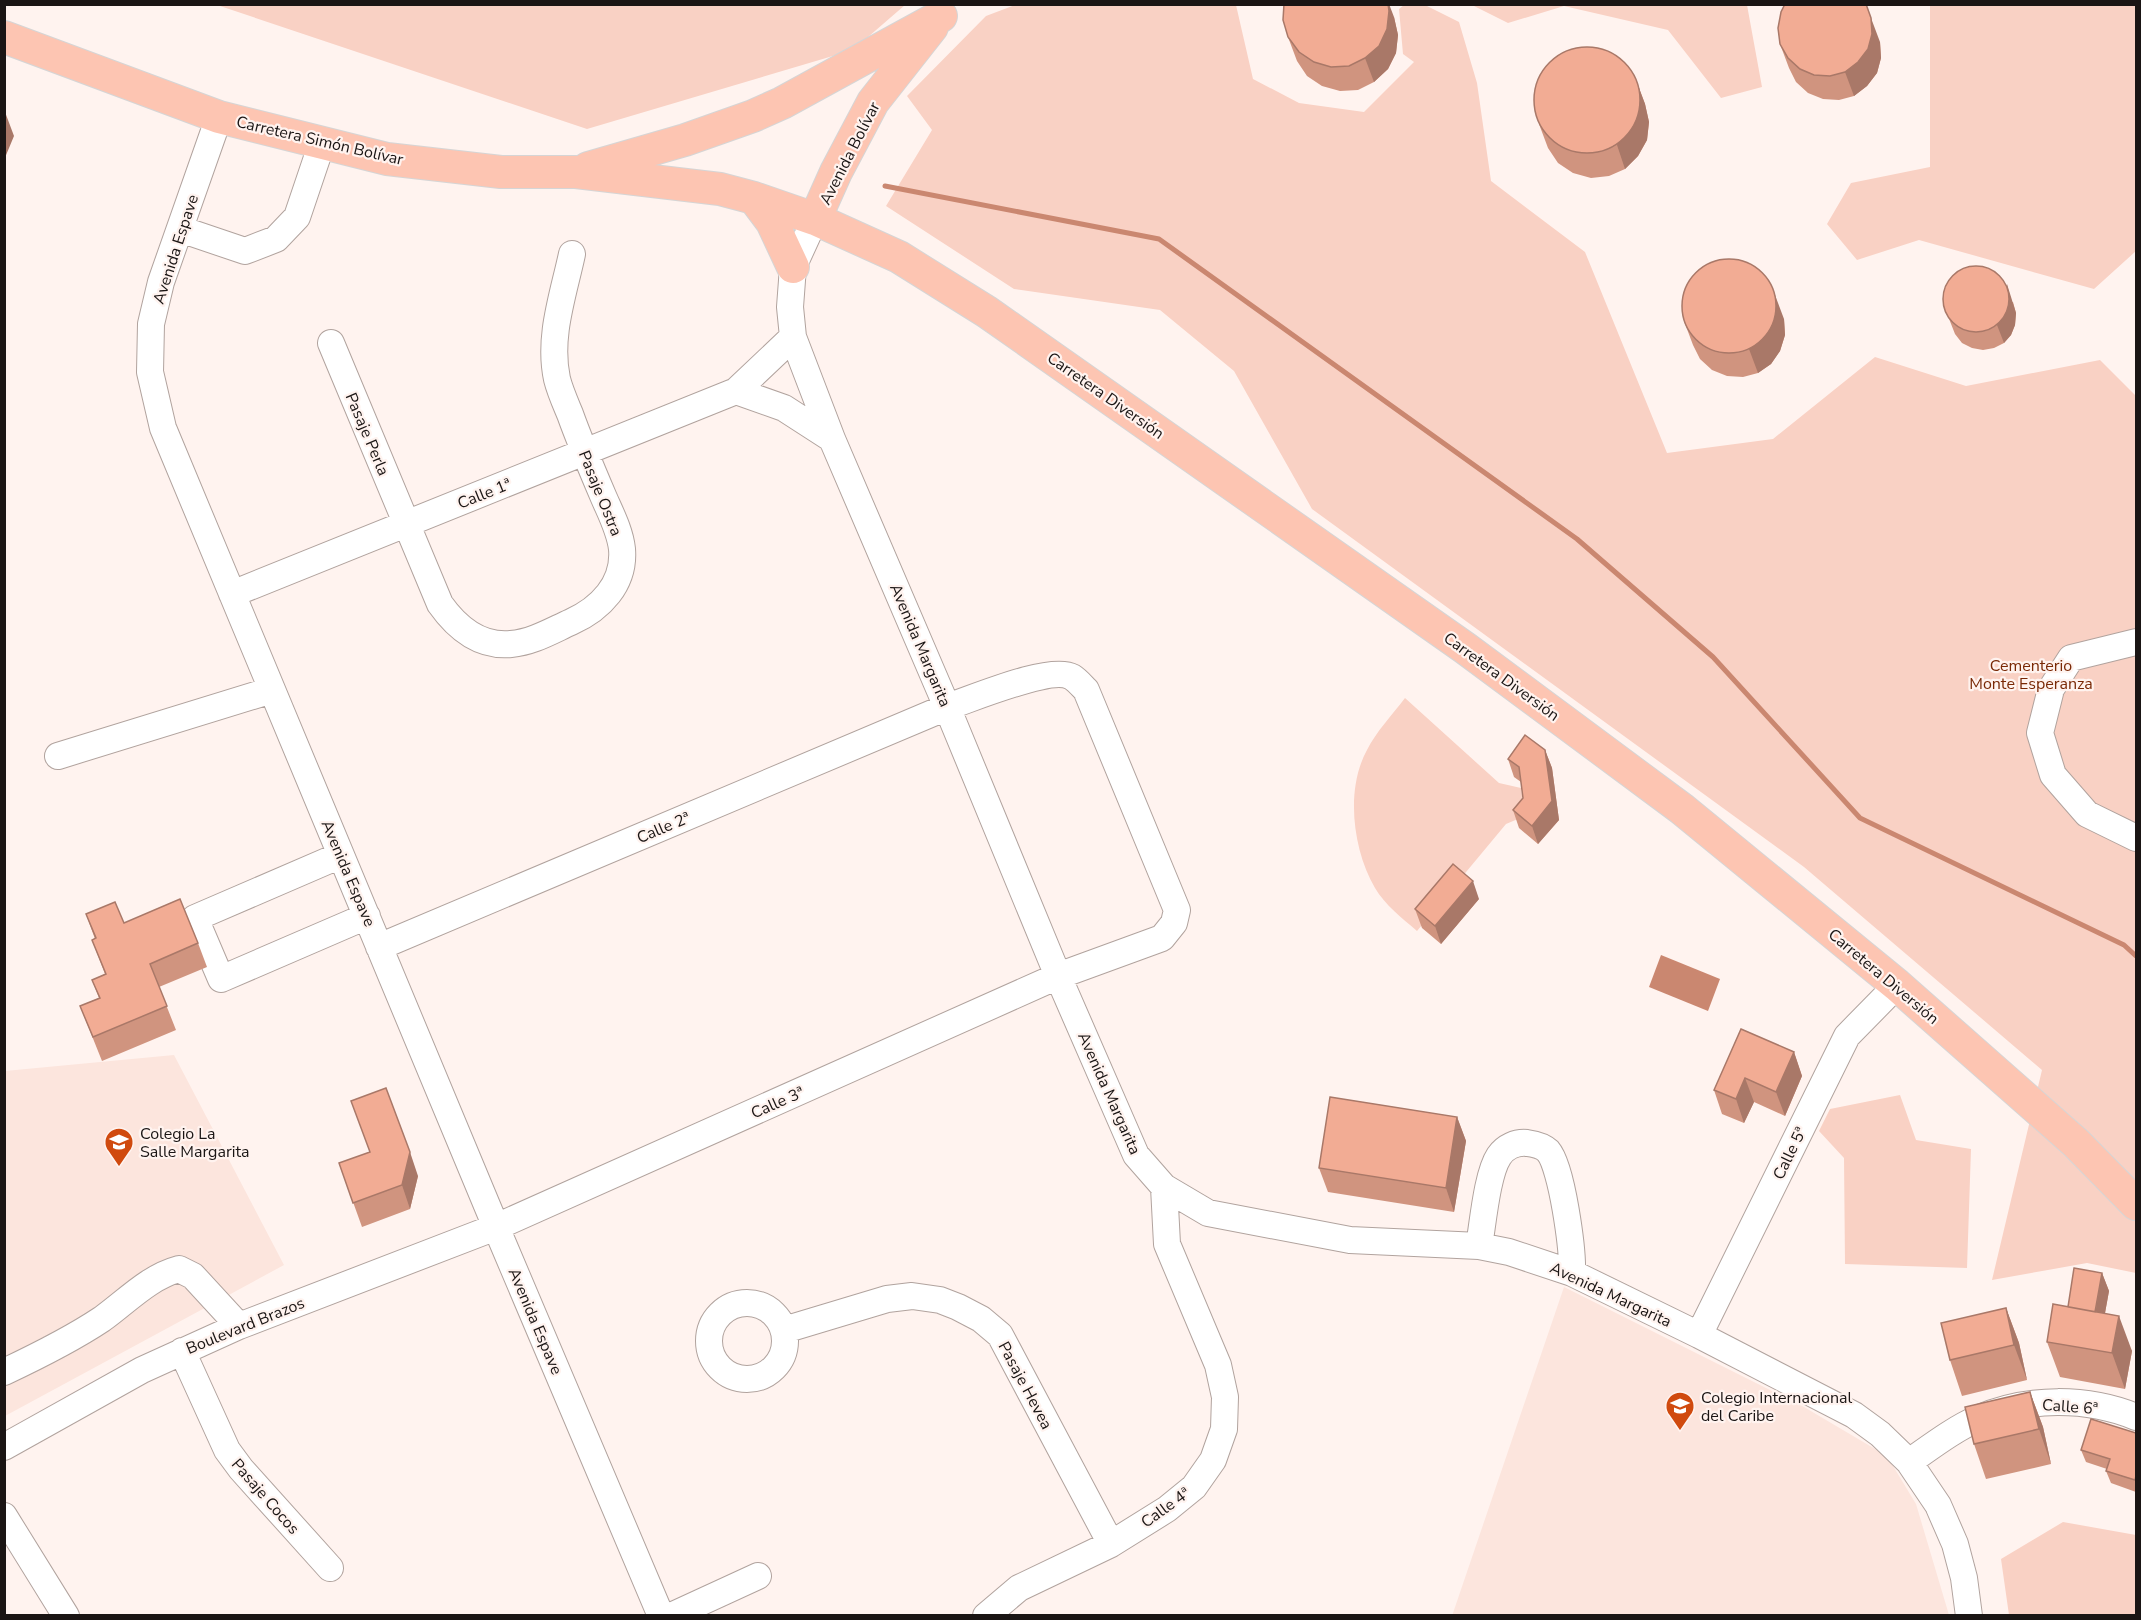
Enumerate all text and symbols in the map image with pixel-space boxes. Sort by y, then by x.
street label: Avenida Bolívar [814,98,885,209]
street label: Carretera Simón Bolívar [234,111,406,171]
street label: Avenida Espave [148,192,204,307]
street label: Carretera Diversión [1042,347,1168,445]
street label: Pasaje Perla [340,390,394,479]
street label: Pasaje Ostra [573,447,627,539]
street label: Calle 1ª [454,473,514,515]
street label: Avenida Margarita [884,580,956,710]
street label: Carretera Diversión [1439,627,1564,726]
park label: Cementerio Monte Esperanza [1969,655,2093,695]
street label: Calle 2ª [633,807,693,849]
street label: Avenida Espave [316,817,380,930]
street label: Carretera Diversión [1823,924,1943,1030]
street label: Avenida Margarita [1072,1029,1146,1158]
street label: Calle 3ª [747,1082,807,1124]
place label: Colegio La Salle Margarita [140,1123,250,1163]
street label: Calle 5ª [1768,1124,1812,1183]
school or university icon: Colegio La Salle Margarita [103,1126,135,1168]
street label: Avenida Margarita [1546,1257,1675,1333]
street label: Avenida Espave [503,1265,567,1378]
street label: Boulevard Brazos [183,1292,308,1360]
street label: Pasaje Hevea [993,1338,1057,1433]
place label: Colegio Internacional del Caribe [1701,1387,1852,1427]
school or university icon: Colegio Internacional del Caribe [1664,1390,1696,1432]
street label: Calle 6ª [2041,1394,2099,1420]
street label: Pasaje Cocos [226,1454,304,1539]
street label: Calle 4ª [1137,1482,1195,1533]

